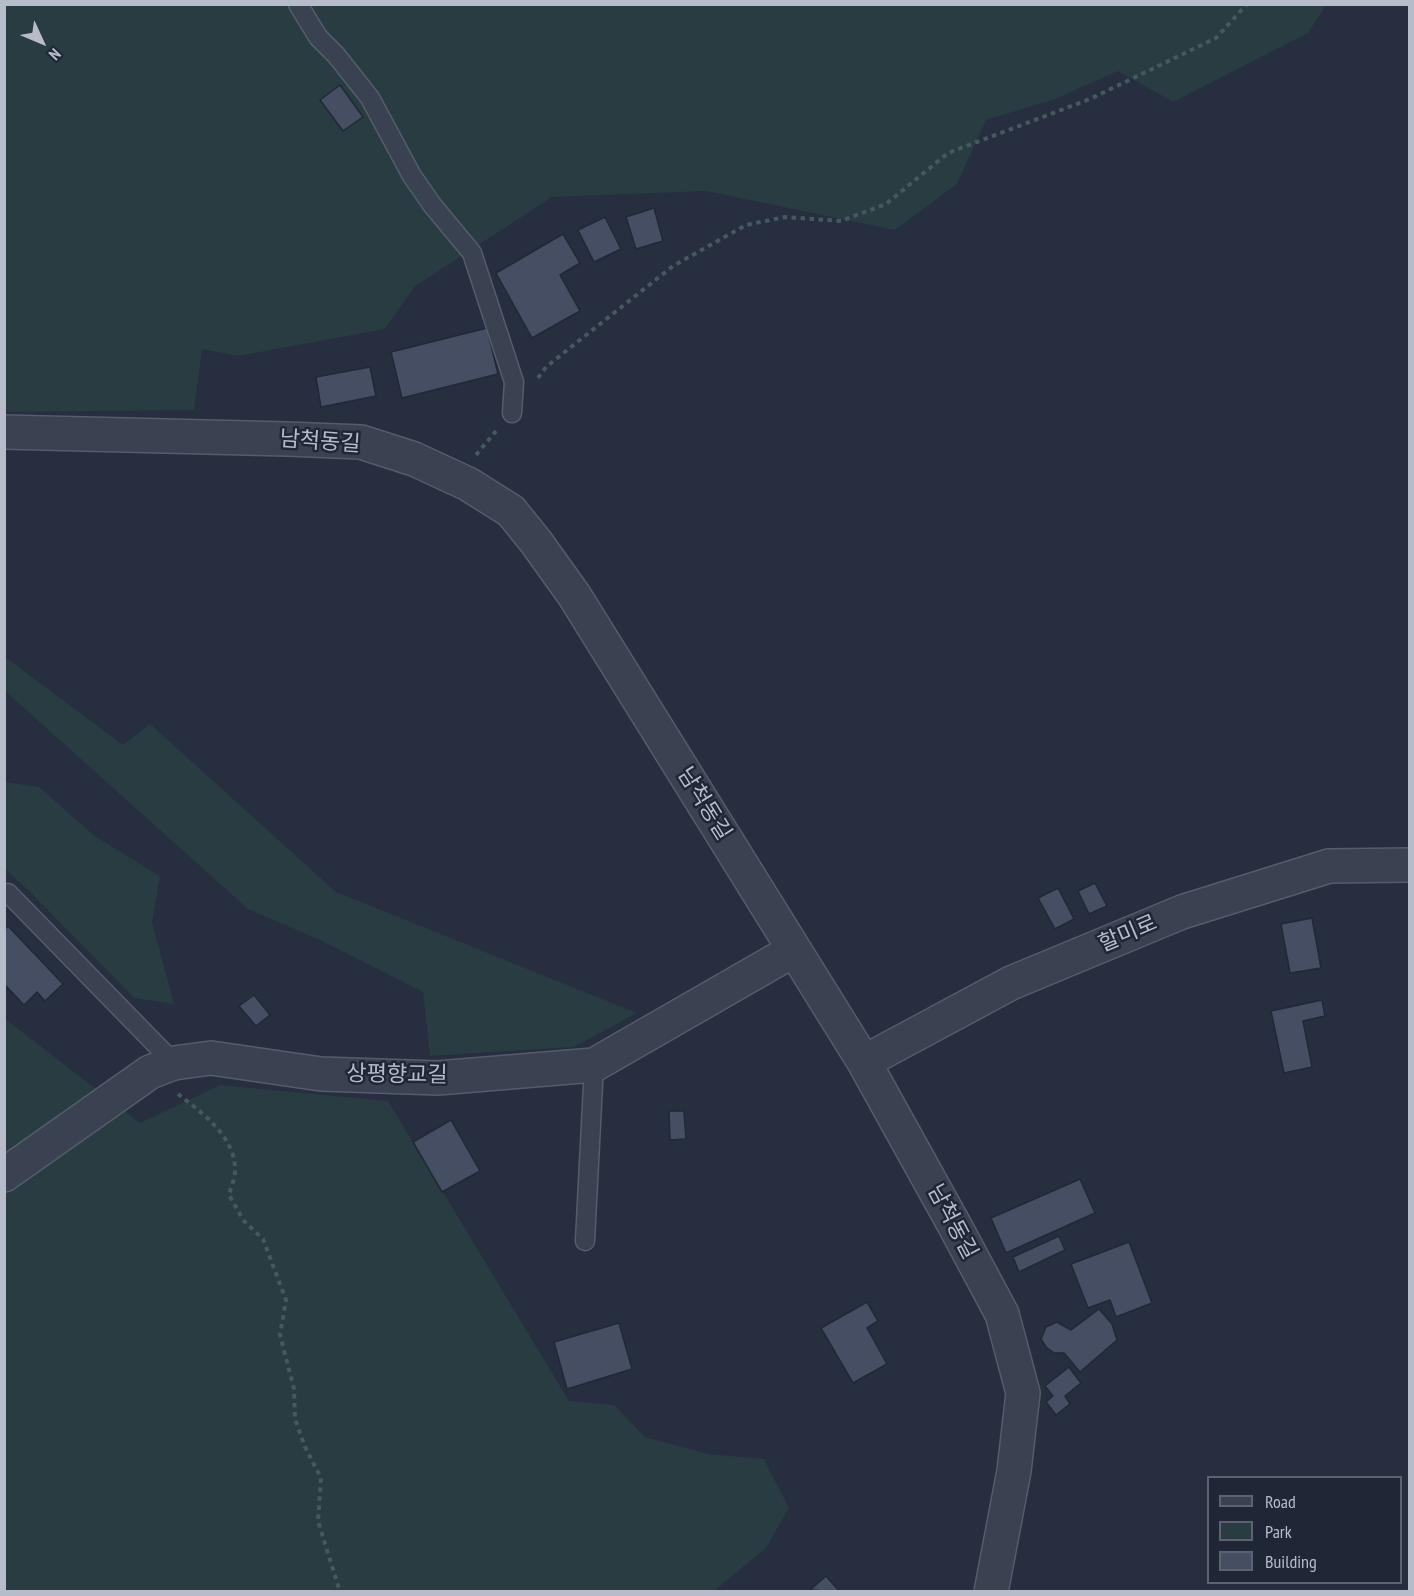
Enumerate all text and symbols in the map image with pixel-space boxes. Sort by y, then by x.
north arrow [12,12,72,72]
text: N [45,44,65,65]
street label: 남척동길 [279,426,361,458]
street label: 남척동길 [671,763,737,845]
street label: 할미로 [1095,910,1161,958]
street label: 상평향교길 [346,1061,448,1089]
street label: 남척동길 [921,1180,983,1264]
legend [1207,1476,1402,1584]
text: Road [1265,1490,1296,1513]
text: Park [1265,1520,1292,1543]
text: Building [1265,1550,1317,1573]

